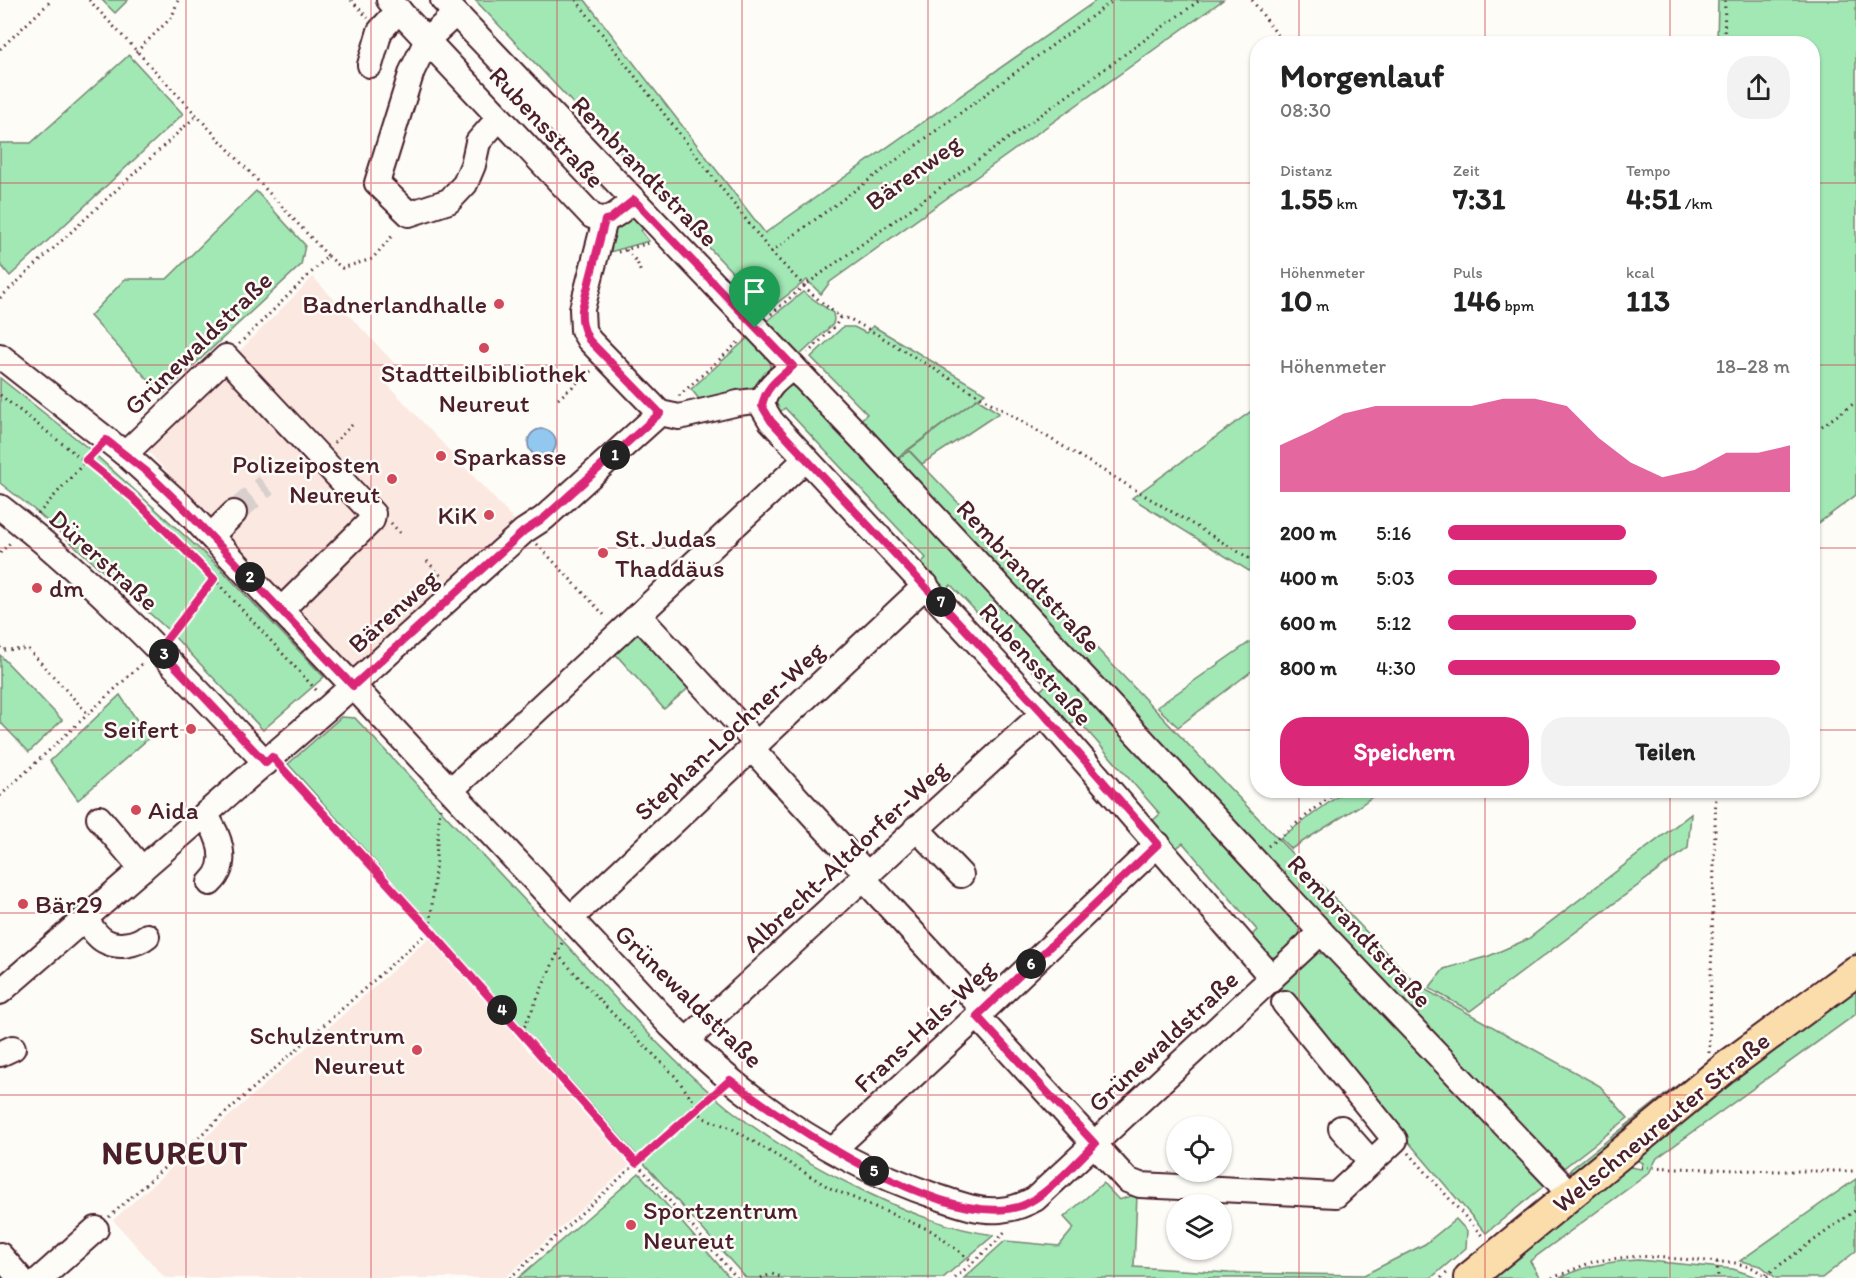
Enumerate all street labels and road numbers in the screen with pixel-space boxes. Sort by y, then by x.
street label: Rubensstraße [482,59,612,195]
street label: Rembrandtstraße [565,89,725,253]
street label: Bärenweg [859,126,968,217]
street label: Grünewaldstraße [117,264,279,422]
street label: Rembrandtstraße [950,493,1108,659]
street label: Dürerstraße [43,502,165,618]
street label: Bärenweg [341,562,445,660]
street label: Rubensstraße [972,596,1100,732]
street label: Stephan-Lochner-Weg [627,634,831,827]
street label: Albrecht-Altdorfer-Weg [736,752,955,959]
street label: Rembrandtstraße [1281,848,1439,1014]
street label: Grünewaldstraße [608,917,770,1075]
street label: Frans-Hals-Weg [847,952,1002,1099]
street label: Grünewaldstraße [1081,963,1245,1119]
street label: Welschneureuter Straße [1546,1024,1776,1220]

